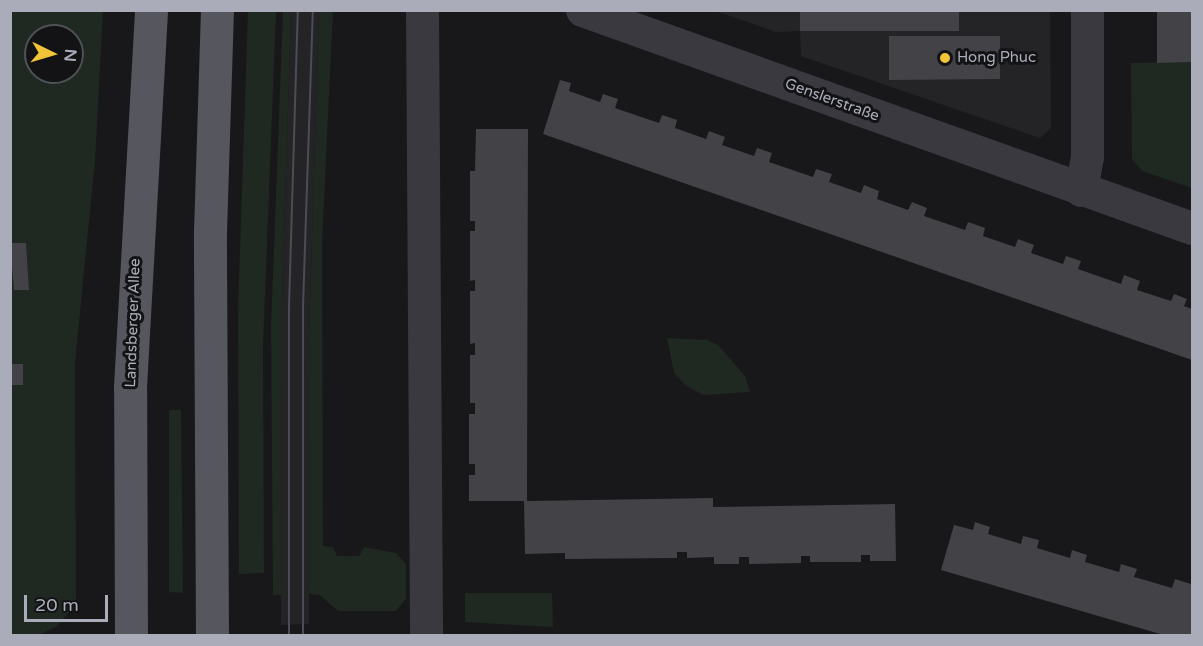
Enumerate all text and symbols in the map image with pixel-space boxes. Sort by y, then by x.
north arrow [24,24,84,84]
text: N [59,48,80,63]
place label: Hong Phuc [957,49,1036,67]
marker: Hong Phuc [938,51,952,65]
street label: Genslerstraße [782,75,882,125]
street label: Landsberger Allee [122,258,144,388]
scale bar [27,583,111,621]
text: 20 m [35,594,79,616]

